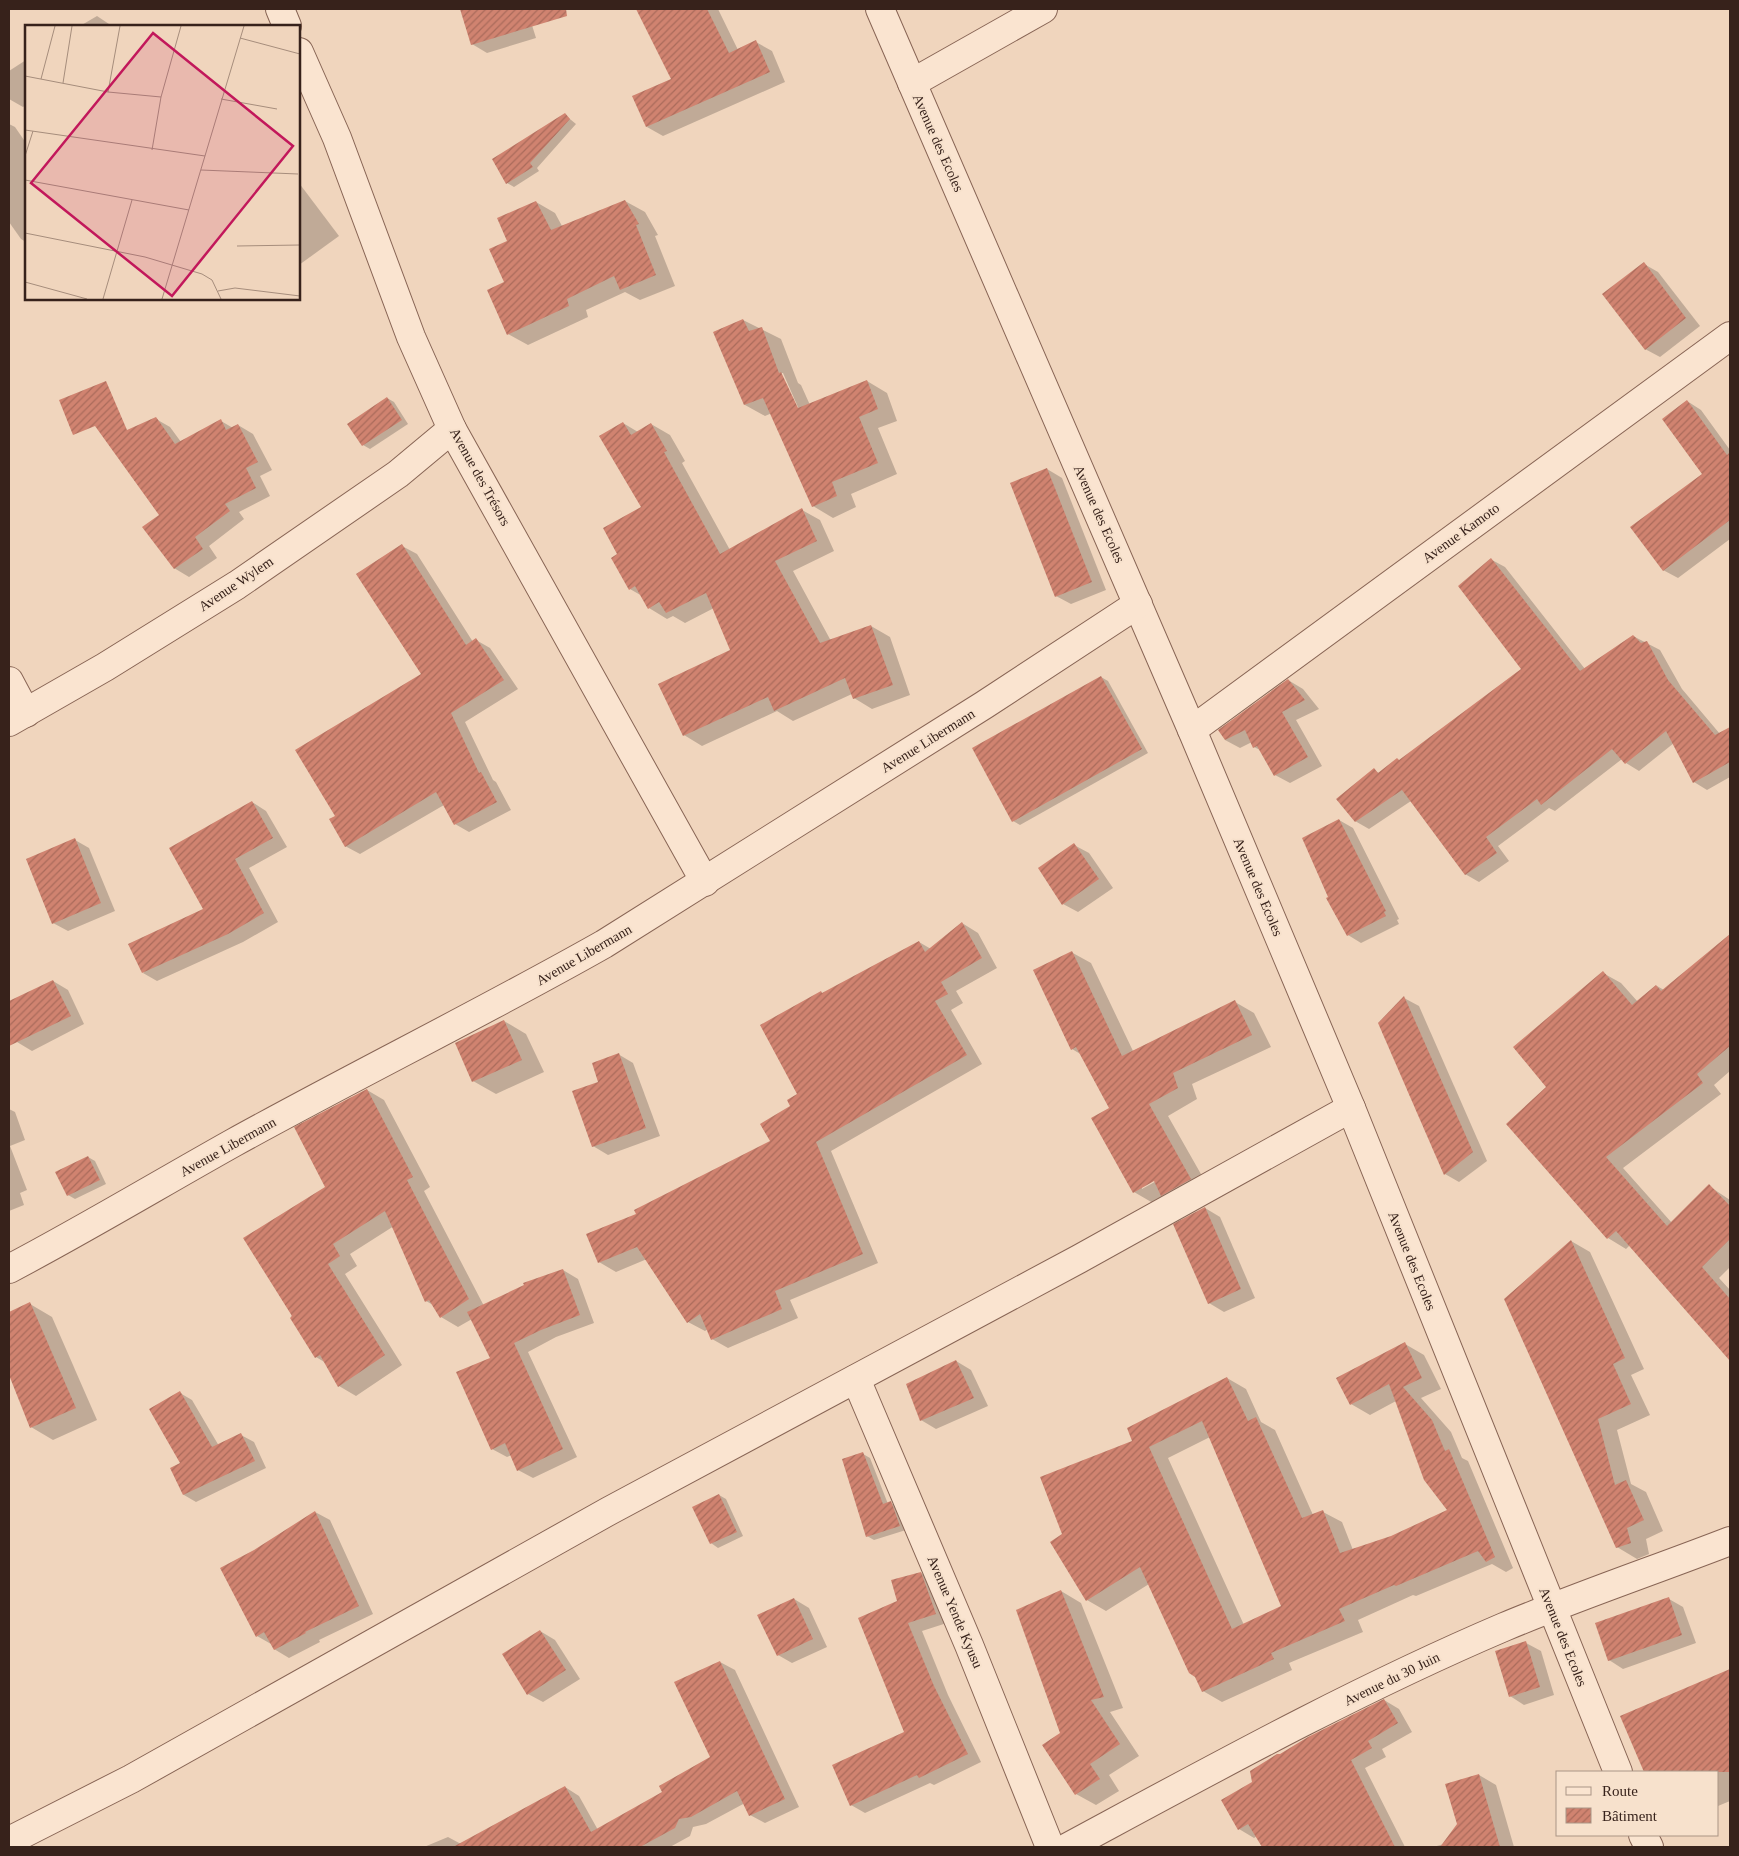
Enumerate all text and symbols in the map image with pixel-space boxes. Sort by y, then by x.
inset map [25,25,300,300]
street label: Avenue des Ecoles [910,92,966,194]
street label: Avenue des Trésors [447,426,513,528]
street label: Avenue des Ecoles [1071,463,1127,565]
street label: Avenue Kamoto [1420,500,1502,566]
street label: Avenue Wylem [196,554,276,614]
street label: Avenue Libermann [878,706,978,776]
street label: Avenue des Ecoles [1230,836,1286,938]
street label: Avenue Libermann [534,922,634,988]
street label: Avenue Libermann [177,1114,279,1180]
street label: Avenue des Ecoles [1385,1209,1439,1313]
street label: Avenue Yende Kyusu [925,1554,985,1670]
street label: Avenue des Ecoles [1536,1585,1590,1689]
street label: Avenue du 30 Juin [1342,1649,1442,1709]
legend [1556,1771,1719,1836]
text: Route [1602,1783,1638,1799]
text: Bâtiment [1602,1808,1658,1824]

